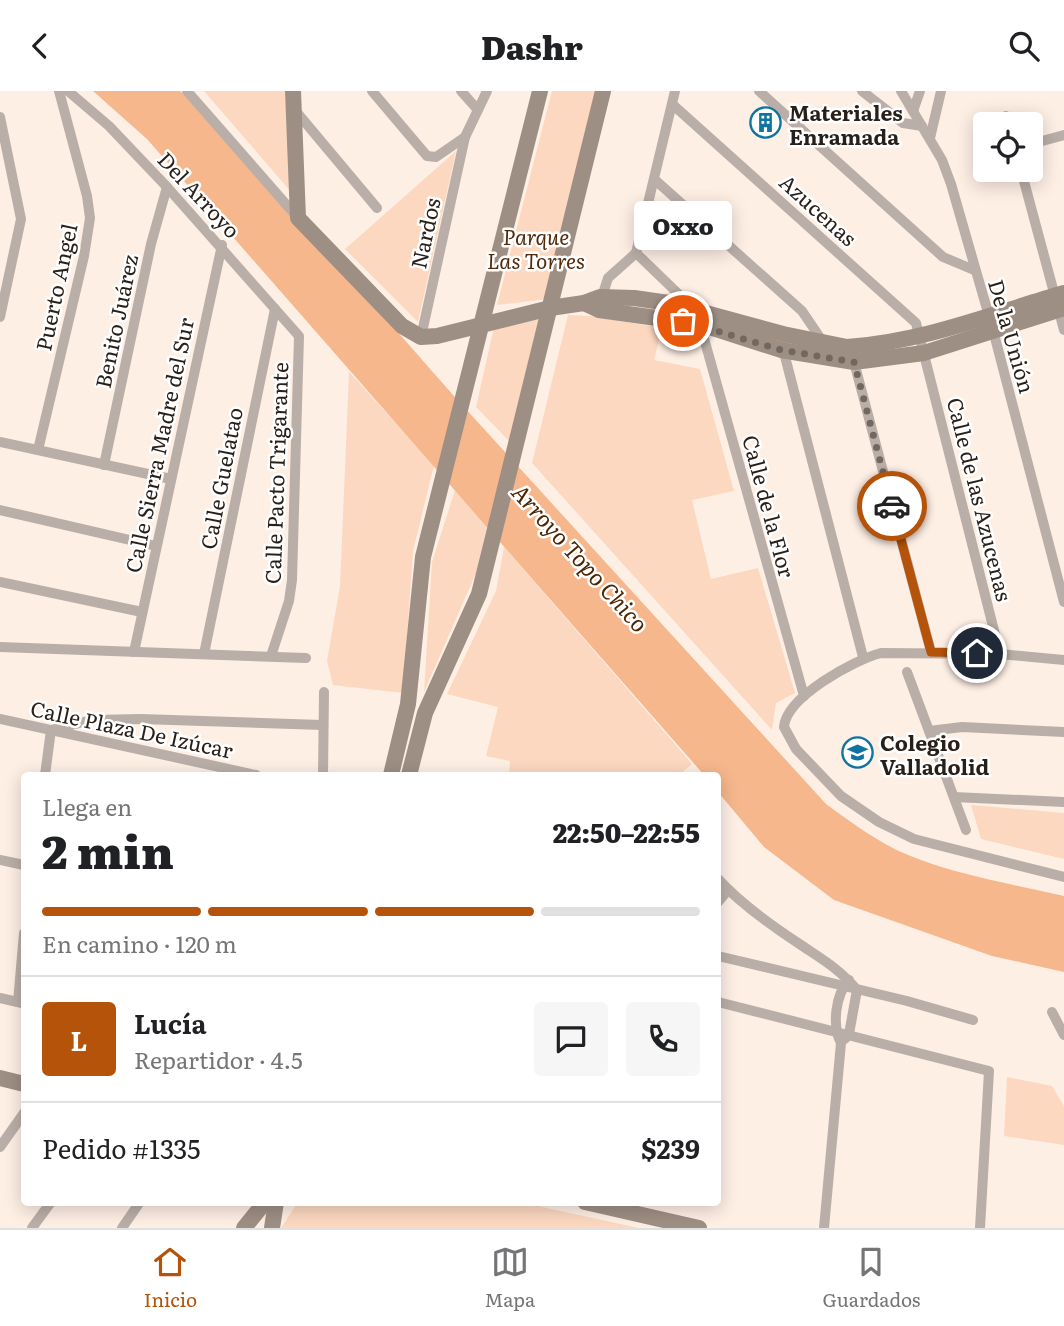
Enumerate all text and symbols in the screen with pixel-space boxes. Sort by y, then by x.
text: Dashr [481,22,583,70]
icon: back [21,27,59,65]
icon: search [1005,27,1043,65]
place label: Materiales Enramada [789,96,903,151]
building icon: Materiales Enramada [749,106,783,140]
map controls [973,112,1043,182]
button: locate [973,112,1043,182]
street label: Del Arroyo [152,144,248,244]
street label: Azucenas [774,166,864,252]
street label: Nardos [401,195,447,271]
callout: Oxxo [634,202,732,251]
text: Oxxo [652,208,714,242]
park label: Parque Las Torres [487,220,585,275]
street label: Puerto Angel [26,221,84,353]
street label: Benito Juárez [86,251,144,391]
street label: De la Unión [982,275,1044,397]
pin [653,291,713,351]
icon: bag [664,302,702,340]
street label: Calle Sierra Madre del Sur [116,315,200,575]
street label: Calle Pacto Trigarante [256,361,294,585]
street label: Calle de las Azucenas [941,394,1021,604]
street label: Calle Guelatao [191,404,249,552]
street label: Calle de la Flor [736,431,804,581]
courier [857,471,927,541]
water label: Arroyo Topo Chico [505,475,657,639]
icon: car [873,487,911,525]
pin [947,623,1007,683]
icon: home [958,634,996,672]
street label: Calle Plaza De Izúcar [28,691,236,765]
place label: Colegio Valladolid [880,726,990,781]
school or university icon: Colegio Valladolid [840,736,874,770]
text: Llega en [42,789,132,823]
text: 22:50–22:55 [553,812,700,851]
text: 2 min [42,815,174,883]
text: En camino · 120 m [42,926,237,960]
button: chat [534,1002,608,1076]
button: phone [626,1002,700,1076]
text: Lucía [134,1003,207,1042]
text: L [71,1020,87,1059]
text: Repartidor · 4.5 [134,1042,303,1076]
text: Pedido #1335 [42,1128,200,1167]
text: $239 [641,1128,700,1167]
tab: Inicio [144,1243,197,1313]
tab: Mapa [485,1243,535,1313]
tab: Guardados [823,1243,920,1313]

